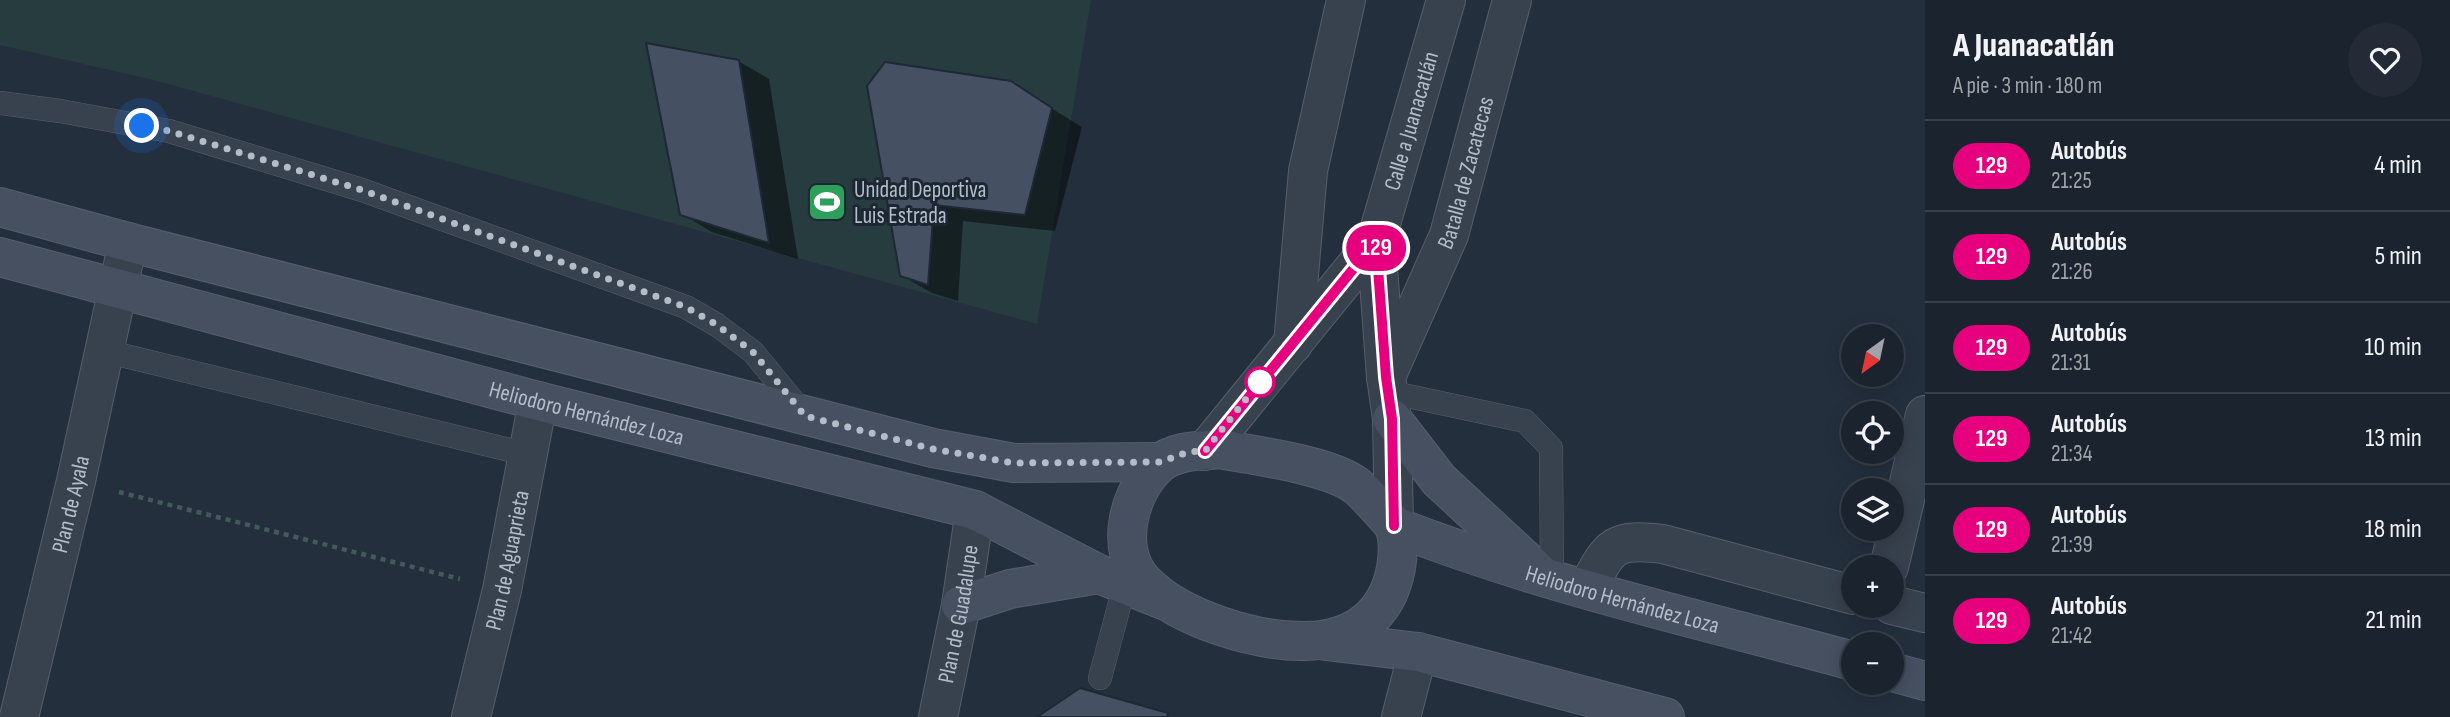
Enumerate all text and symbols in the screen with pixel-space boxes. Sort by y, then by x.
button: heart [2348,23,2422,97]
text: A Juanacatlán [1953,26,2115,66]
street label: Calle a Juanacatlán [1378,48,1445,194]
text: A pie · 3 min · 180 m [1953,72,2102,100]
street label: Batalla de Zacatecas [1432,94,1501,254]
your location [124,108,159,143]
text: Autobús [2051,136,2127,167]
text: 4 min [2374,150,2422,181]
text: 129 [1976,151,2007,180]
text: 21:25 [2051,167,2092,195]
place label: Unidad Deportiva Luis Estrada [854,176,986,230]
sports icon: Unidad Deportiva Luis Estrada [806,181,848,223]
line badge: 129 [1336,225,1416,271]
text: Autobús [2051,227,2127,258]
text: 129 [1360,233,1392,262]
text: 5 min [2375,241,2422,272]
text: 129 [1976,242,2007,271]
text: 21:26 [2051,258,2093,286]
text: Autobús [2051,318,2127,349]
north arrow [1841,324,1904,387]
map controls [1841,324,1904,695]
text: 10 min [2365,332,2422,363]
text: 129 [1976,333,2007,362]
text: 21:31 [2051,349,2091,377]
unlabelled marker [1245,367,1275,397]
street label: Heliodoro Hernández Loza [486,376,687,452]
button: locate [1841,401,1904,464]
text: Autobús [2051,409,2127,440]
text: 13 min [2365,423,2422,454]
text: 129 [1976,424,2007,453]
text: 21:34 [2051,440,2092,468]
street label: Plan de Ayala [46,453,96,556]
button: layers [1841,478,1904,541]
street label: Plan de Aguaprieta [480,488,536,633]
text: Autobús [2051,500,2127,531]
text: 18 min [2365,514,2422,545]
text: 129 [1976,515,2007,544]
text: 21:39 [2051,531,2093,559]
street label: Plan de Guadalupe [932,543,985,686]
button: + [1841,555,1904,618]
street label: Heliodoro Hernández Loza [1522,559,1722,640]
text: Autobús [2051,591,2127,622]
text: 21 min [2365,605,2422,636]
text: 129 [1976,606,2007,635]
text: 21:42 [2051,622,2092,650]
button: − [1841,632,1904,695]

